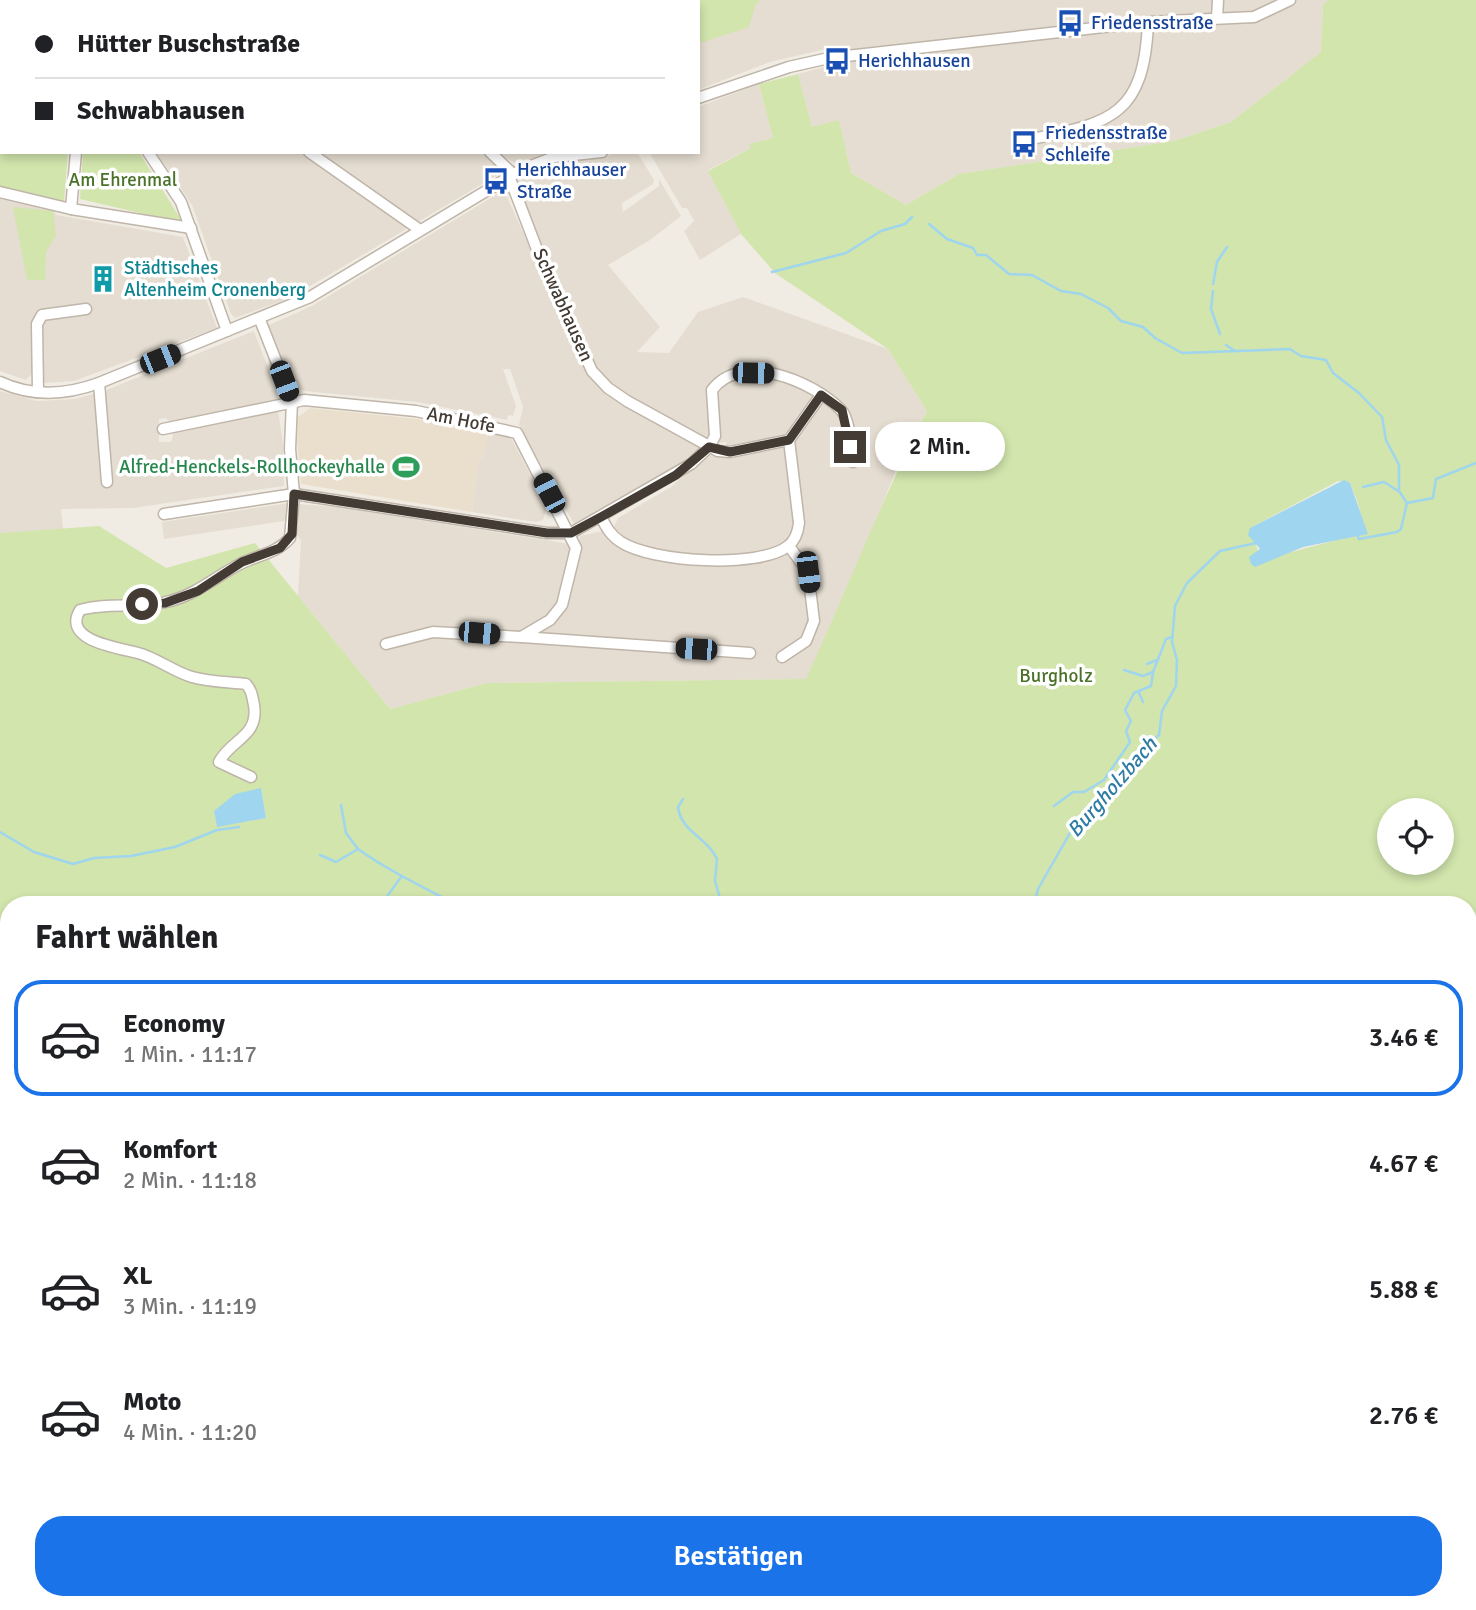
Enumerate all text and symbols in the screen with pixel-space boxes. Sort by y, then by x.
bus stop icon: Friedensstraße [1055,8,1085,38]
place label: Friedensstraße [1091,11,1214,35]
text: Hütter Buschstraße [77,28,300,60]
bus stop icon: Herichhausen [822,46,852,76]
place label: Herichhausen [858,49,971,73]
text: Schwabhausen [77,95,245,127]
place label: Friedensstraße Schleife [1045,121,1168,167]
bus stop icon: Friedensstraße Schleife [1009,129,1039,159]
place label: Herichhauser Straße [517,158,626,204]
bus stop icon: Herichhauser Straße [481,166,511,196]
park label: Am Ehrenmal [69,168,177,192]
street label: Schwabhausen [527,245,599,365]
place label: Städtisches Altenheim Cronenberg [124,256,306,302]
building icon: Städtisches Altenheim Cronenberg [88,264,118,294]
car [137,341,184,377]
car [267,358,302,404]
car [732,362,775,384]
street label: Am Hofe [425,402,497,438]
callout: 2 Min. [874,422,1004,472]
route end [834,431,866,463]
text: 2 Min. [909,432,971,461]
sports icon: Alfred-Henckels-Rollhockeyhalle [391,452,421,482]
place label: Alfred-Henckels-Rollhockeyhalle [119,455,385,479]
car [530,470,569,516]
car [796,550,821,594]
route start [126,588,158,620]
car [458,621,501,645]
car [675,637,718,661]
park label: Burgholz [1019,664,1093,688]
water label: Burgholzbach [1061,731,1163,842]
map controls [1377,798,1454,875]
button: locate [1377,798,1454,875]
text: Fahrt wählen [35,918,219,957]
icon: car [39,1007,102,1070]
text: Economy [123,1008,225,1040]
text: 3.46 € [1369,1022,1438,1054]
text: 1 Min. · 11:17 [123,1040,257,1069]
icon: car [39,1133,102,1196]
text: Komfort [123,1134,217,1166]
text: 4.67 € [1369,1148,1438,1180]
text: 2 Min. · 11:18 [123,1166,257,1195]
icon: car [39,1259,102,1322]
text: XL [123,1260,153,1292]
text: 5.88 € [1369,1274,1438,1306]
text: 3 Min. · 11:19 [123,1292,257,1321]
icon: car [39,1385,102,1448]
text: Moto [123,1386,181,1418]
text: 2.76 € [1369,1400,1438,1432]
text: 4 Min. · 11:20 [123,1418,257,1447]
button: Bestätigen [35,1516,1442,1596]

